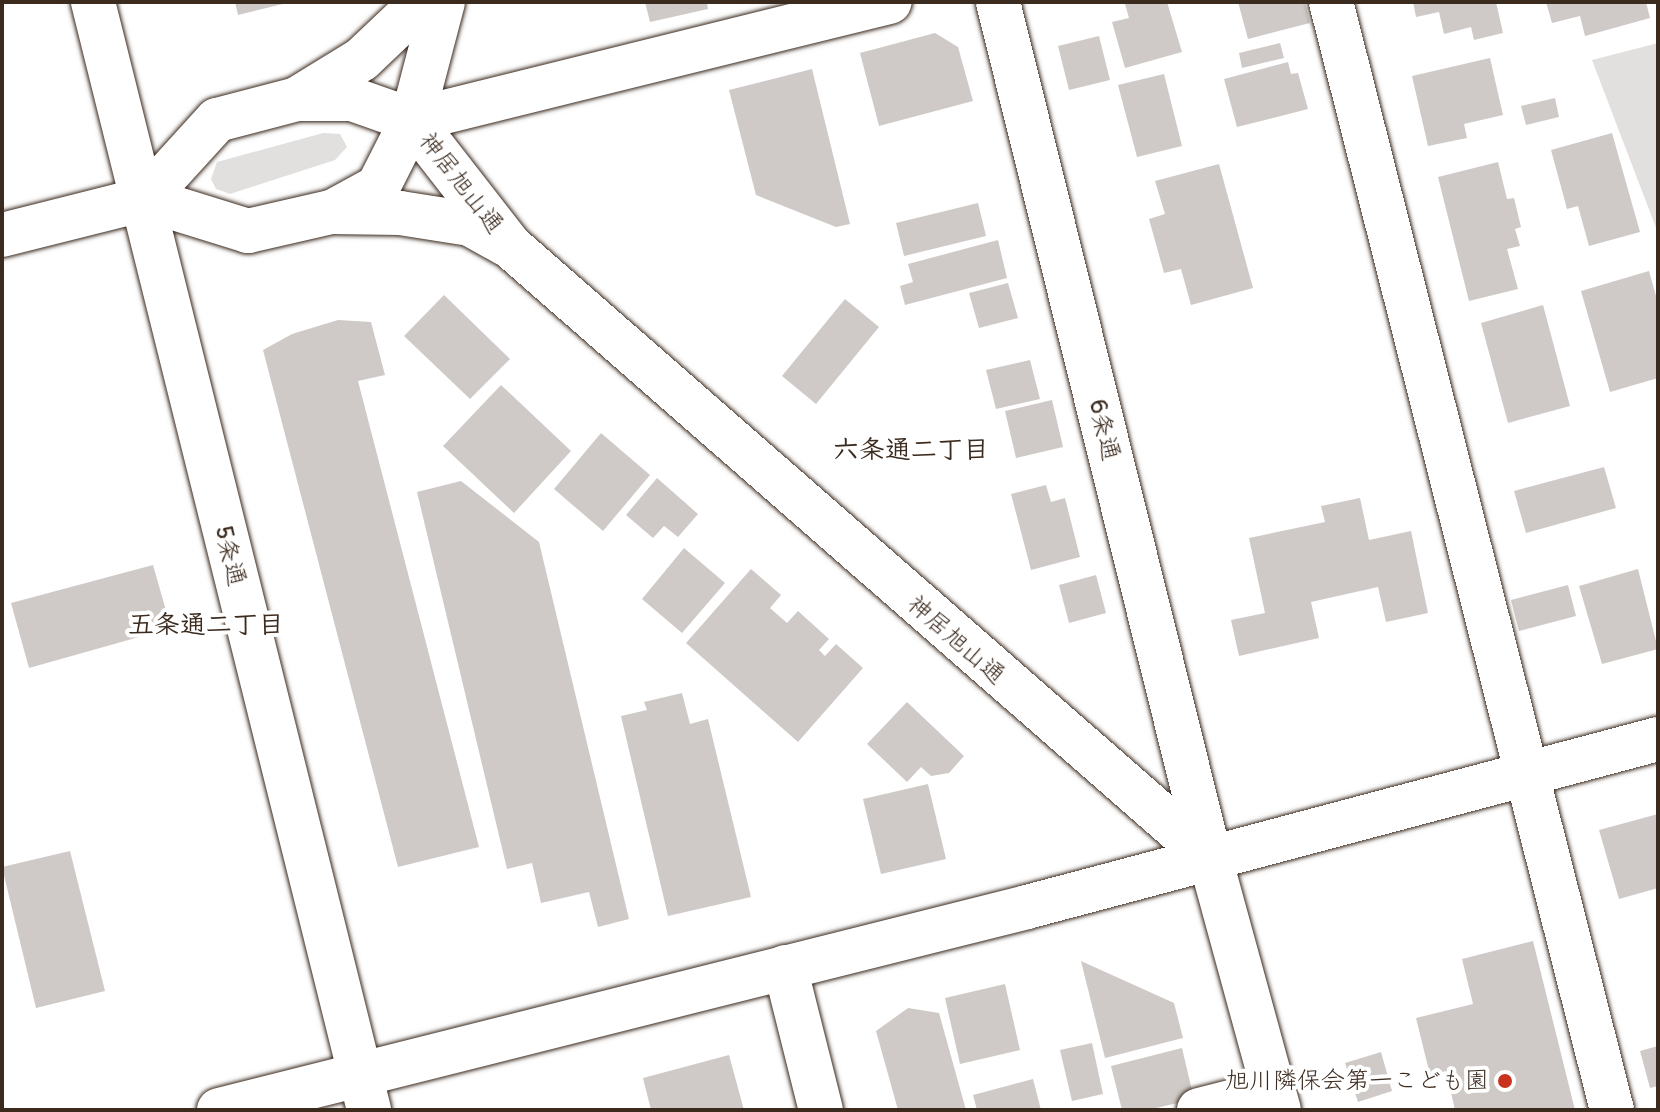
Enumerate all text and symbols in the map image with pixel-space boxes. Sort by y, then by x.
street label: 神居旭山通 [413,127,509,239]
street label: 6条通 [1083,396,1125,464]
district label: 六条通二丁目 [833,435,989,467]
street label: 5条通 [209,523,251,589]
street label: 神居旭山通 [901,590,1011,690]
district label: 五条通二丁目 [128,610,284,642]
place label: 旭川隣保会第一こども園 [1225,1067,1489,1095]
marker: 旭川隣保会第一こども園 [1496,1072,1514,1090]

